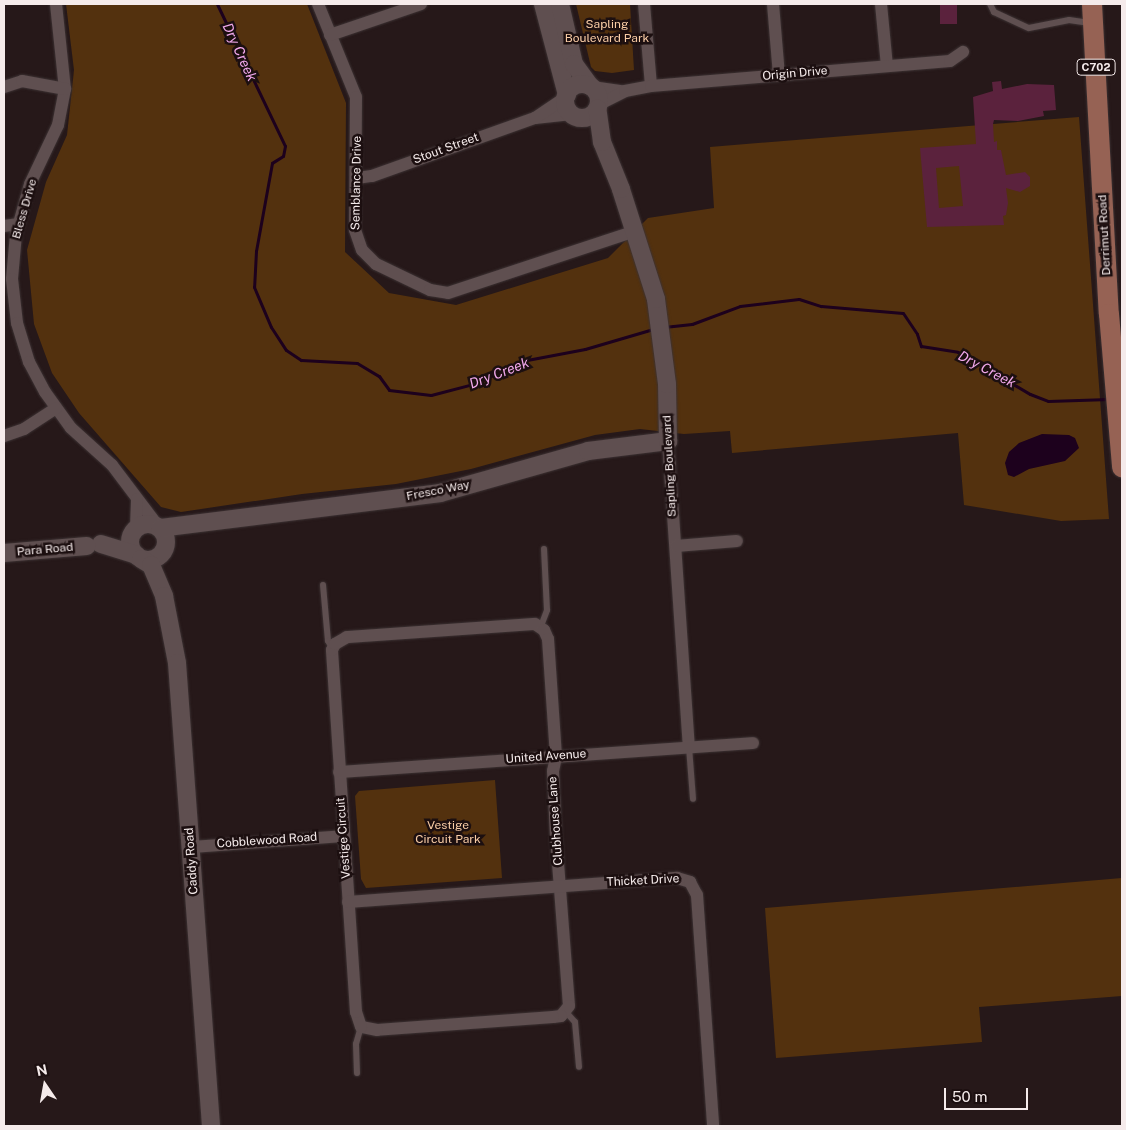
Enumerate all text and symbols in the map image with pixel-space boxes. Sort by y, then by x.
park label: Sapling Boulevard Park [565,18,649,46]
water label: Dry Creek [219,20,261,84]
road number: C702 [1076,58,1116,76]
street label: Origin Drive [762,64,828,84]
street label: Stout Street [411,130,481,168]
street label: Semblance Drive [349,136,365,230]
street label: Bless Drive [10,177,40,241]
street label: Derrimut Road [1096,194,1114,276]
water label: Dry Creek [955,347,1019,391]
water label: Dry Creek [467,354,531,392]
street label: Sapling Boulevard [660,415,680,517]
street label: Fresco Way [405,478,471,504]
street label: Para Road [16,540,74,560]
street label: United Avenue [505,747,587,767]
street label: Clubhouse Lane [546,776,566,866]
street label: Vestige Circuit [334,797,354,879]
park label: Vestige Circuit Park [415,819,481,847]
street label: Caddy Road [182,827,202,895]
street label: Cobblewood Road [216,830,318,852]
street label: Thicket Drive [606,872,680,890]
north arrow [20,1060,70,1110]
text: N [35,1061,49,1079]
scale bar [946,1078,1030,1110]
text: 50 m [952,1088,987,1105]

